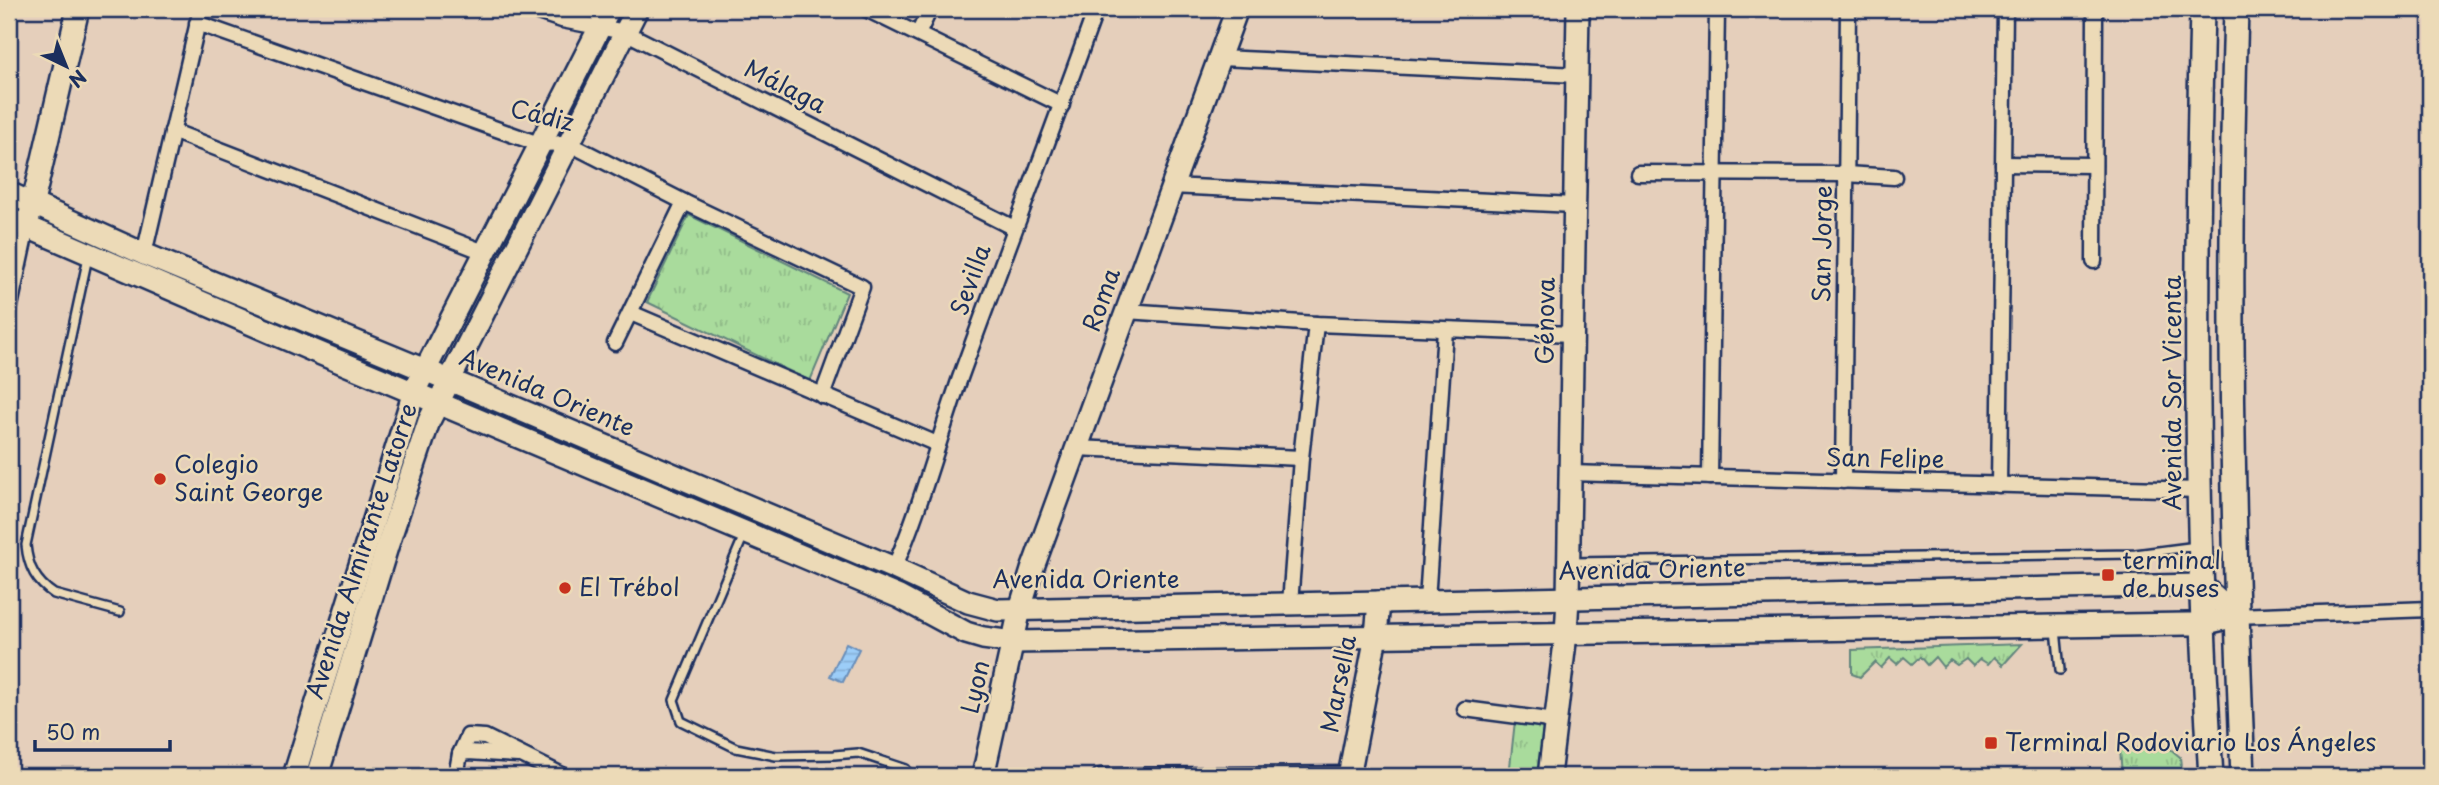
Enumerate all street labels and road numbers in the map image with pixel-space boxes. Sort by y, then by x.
street label: Málaga [739,49,833,121]
street label: Cádiz [507,89,578,139]
street label: San Jorge [1802,185,1840,303]
street label: Sevilla [940,239,999,320]
street label: Roma [1072,262,1128,336]
street label: Avenida Sor Vicenta [2153,275,2189,511]
street label: Génova [1525,277,1563,365]
street label: Avenida Oriente [455,338,641,444]
street label: Avenida Almirante Latorre [295,398,425,703]
street label: San Felipe [1825,438,1945,476]
street label: Avenida Oriente [1558,548,1746,588]
street label: Avenida Oriente [992,560,1180,596]
street label: Marsella [1310,632,1364,736]
street label: Lyon [950,656,998,717]

